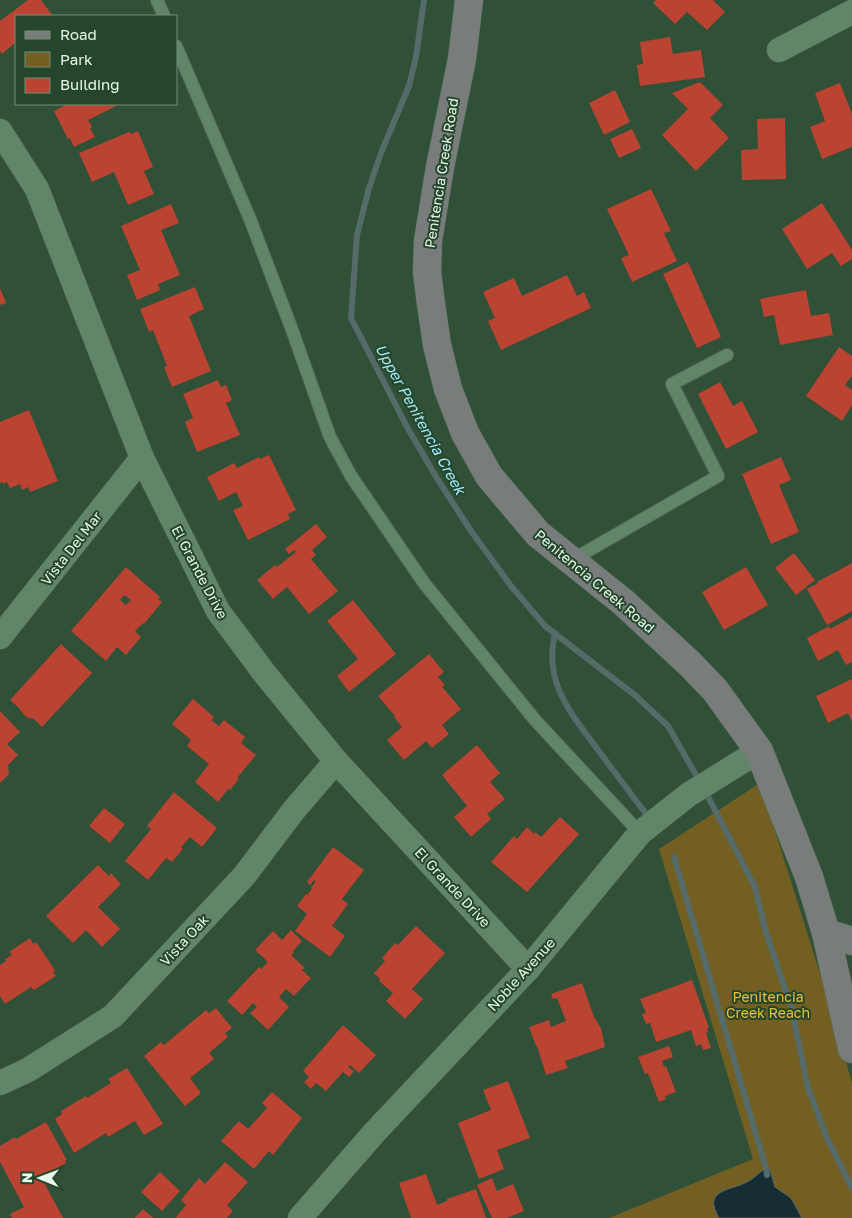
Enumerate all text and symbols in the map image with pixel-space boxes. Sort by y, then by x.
legend [15,15,178,105]
text: Road [60,25,97,43]
text: Park [60,50,93,68]
text: Building [60,75,120,93]
street label: Penitencia Creek Road [421,97,461,249]
water label: Upper Penitencia Creek [372,341,471,499]
street label: Vista Del Mar [37,507,105,588]
street label: El Grande Drive [168,522,232,622]
street label: Penitencia Creek Road [532,526,658,636]
street label: El Grande Drive [412,843,494,931]
street label: Vista Oak [156,911,212,969]
street label: Noble Avenue [484,934,558,1014]
park label: Penitencia Creek Reach [726,988,810,1021]
north arrow [15,1153,65,1203]
text: N [18,1172,35,1183]

